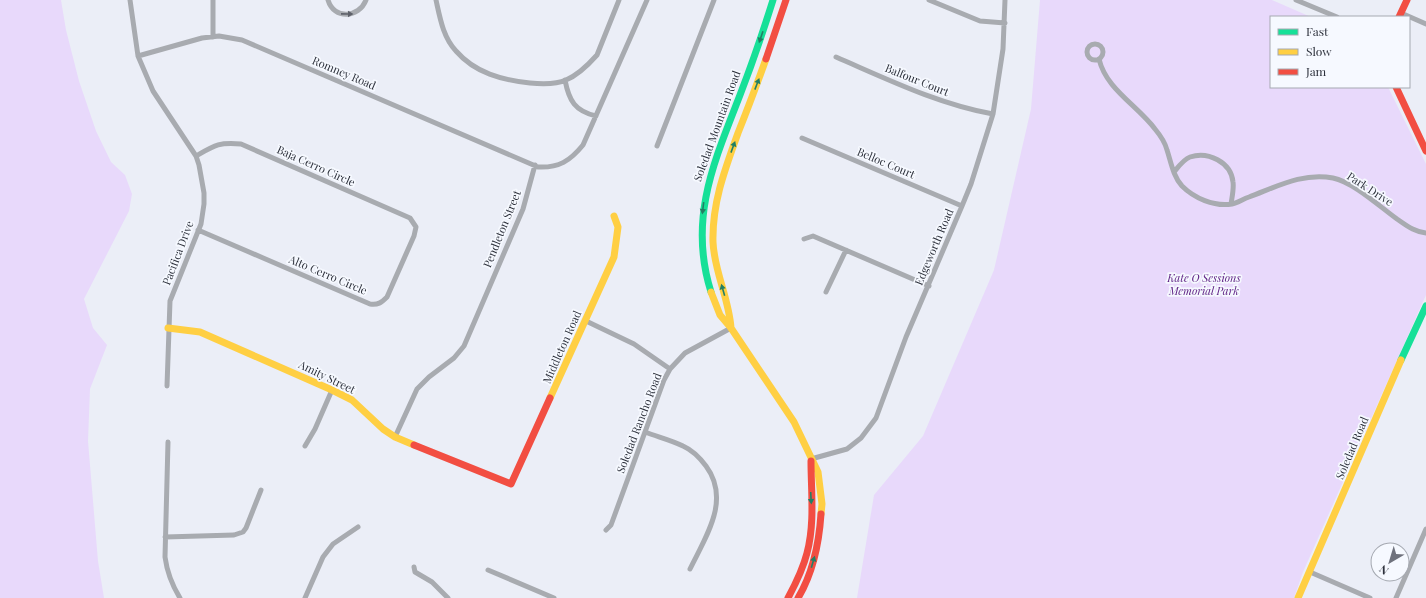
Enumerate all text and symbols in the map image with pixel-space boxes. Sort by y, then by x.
one-way arrow [341,10,353,17]
legend [1270,16,1410,88]
text: Fast [1306,23,1329,39]
one-way arrow [758,32,764,44]
text: Slow [1306,43,1332,59]
street label: Romney Road [310,52,379,93]
street label: Balfour Court [883,60,951,99]
text: Jam [1305,63,1327,79]
street label: Soledad Mountain Road [690,68,744,183]
one-way arrow [755,78,761,90]
one-way arrow [731,141,737,153]
street label: Baja Cerro Circle [275,142,358,190]
street label: Belloc Court [855,144,918,181]
street label: Park Drive [1344,168,1397,209]
street label: Pendleton Street [479,188,524,270]
one-way arrow [699,202,706,214]
street label: Edgeworth Road [911,206,957,287]
street label: Pacifica Drive [158,218,197,287]
street label: Alto Cerro Circle [286,251,370,298]
park label: Kate O Sessions Memorial Park [1166,270,1242,298]
one-way arrow [720,284,726,296]
street label: Middleton Road [539,307,585,386]
street label: Amity Street [295,356,358,397]
street label: Soledad Rancho Road [612,370,665,475]
street label: Soledad Road [1332,414,1372,481]
one-way arrow [808,492,815,504]
north arrow [1370,542,1410,582]
one-way arrow [810,556,816,568]
text: N [1376,562,1391,579]

